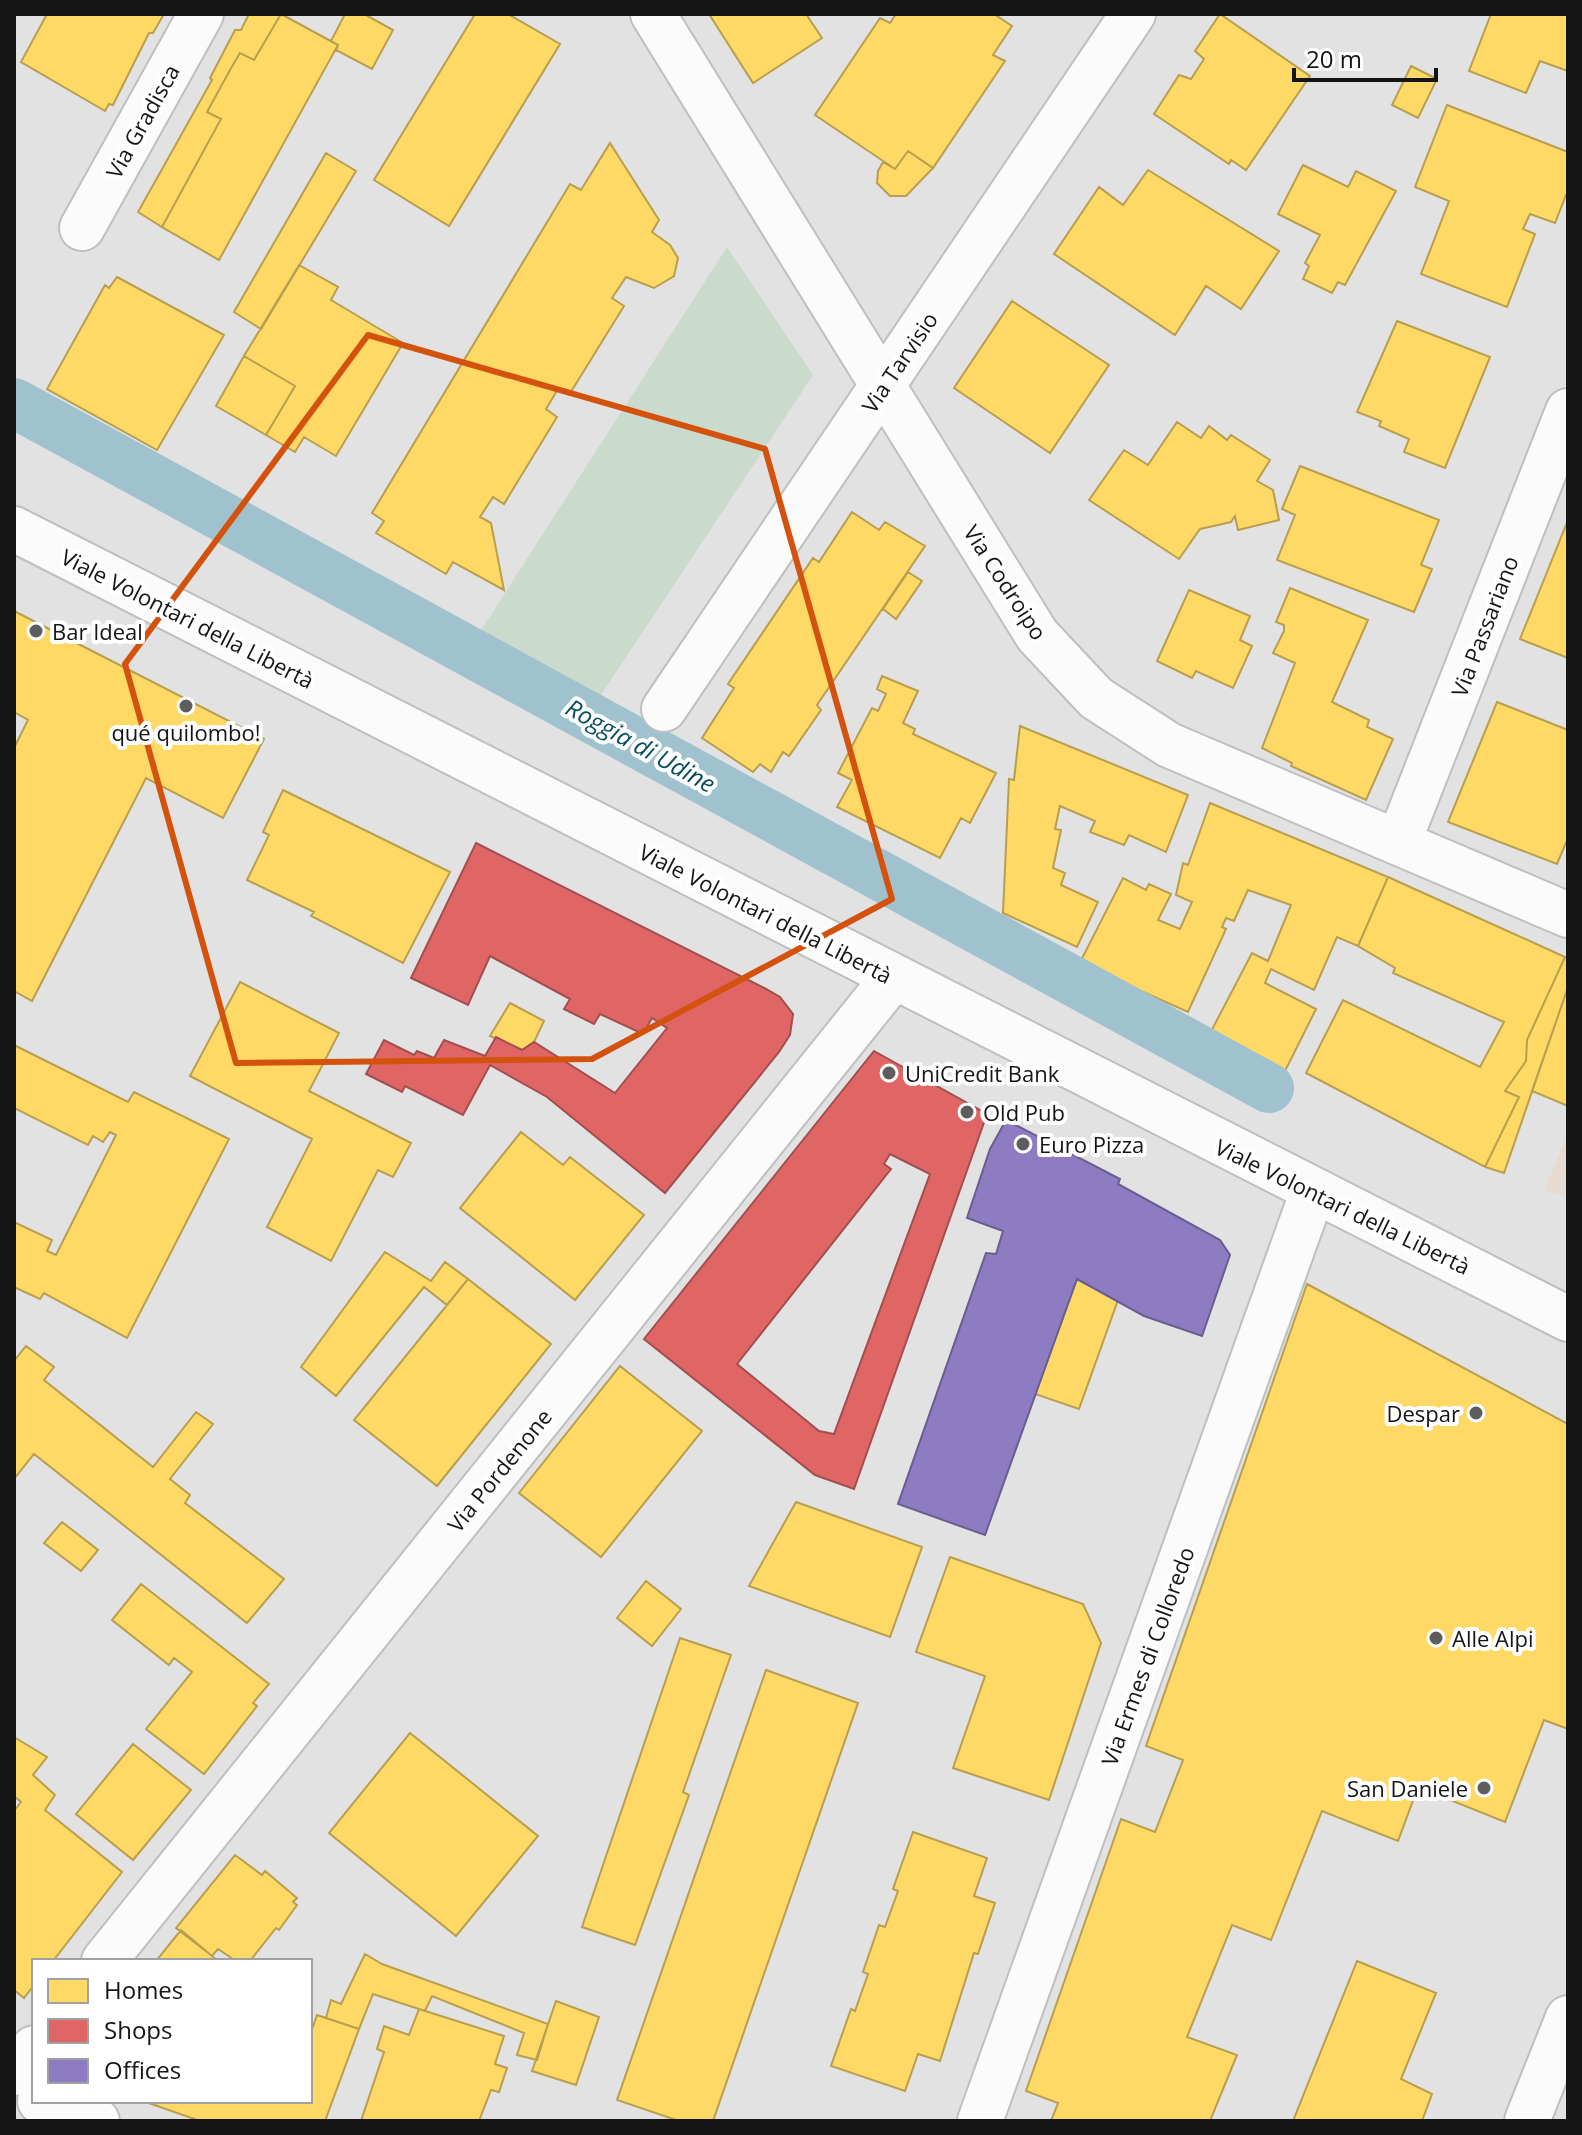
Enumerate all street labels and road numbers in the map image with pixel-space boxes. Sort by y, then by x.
street label: Via Gradisca [98,59,186,183]
street label: Via Tarvisio [854,306,944,418]
street label: Via Codroipo [958,519,1054,645]
street label: Viale Volontari della Libertà [56,541,320,695]
street label: Via Passariano [1443,551,1525,701]
street label: Viale Volontari della Libertà [634,836,898,990]
street label: Viale Volontari della Libertà [1210,1131,1476,1281]
street label: Via Pordenone [440,1402,558,1538]
street label: Via Ermes di Colloredo [1093,1542,1201,1770]

